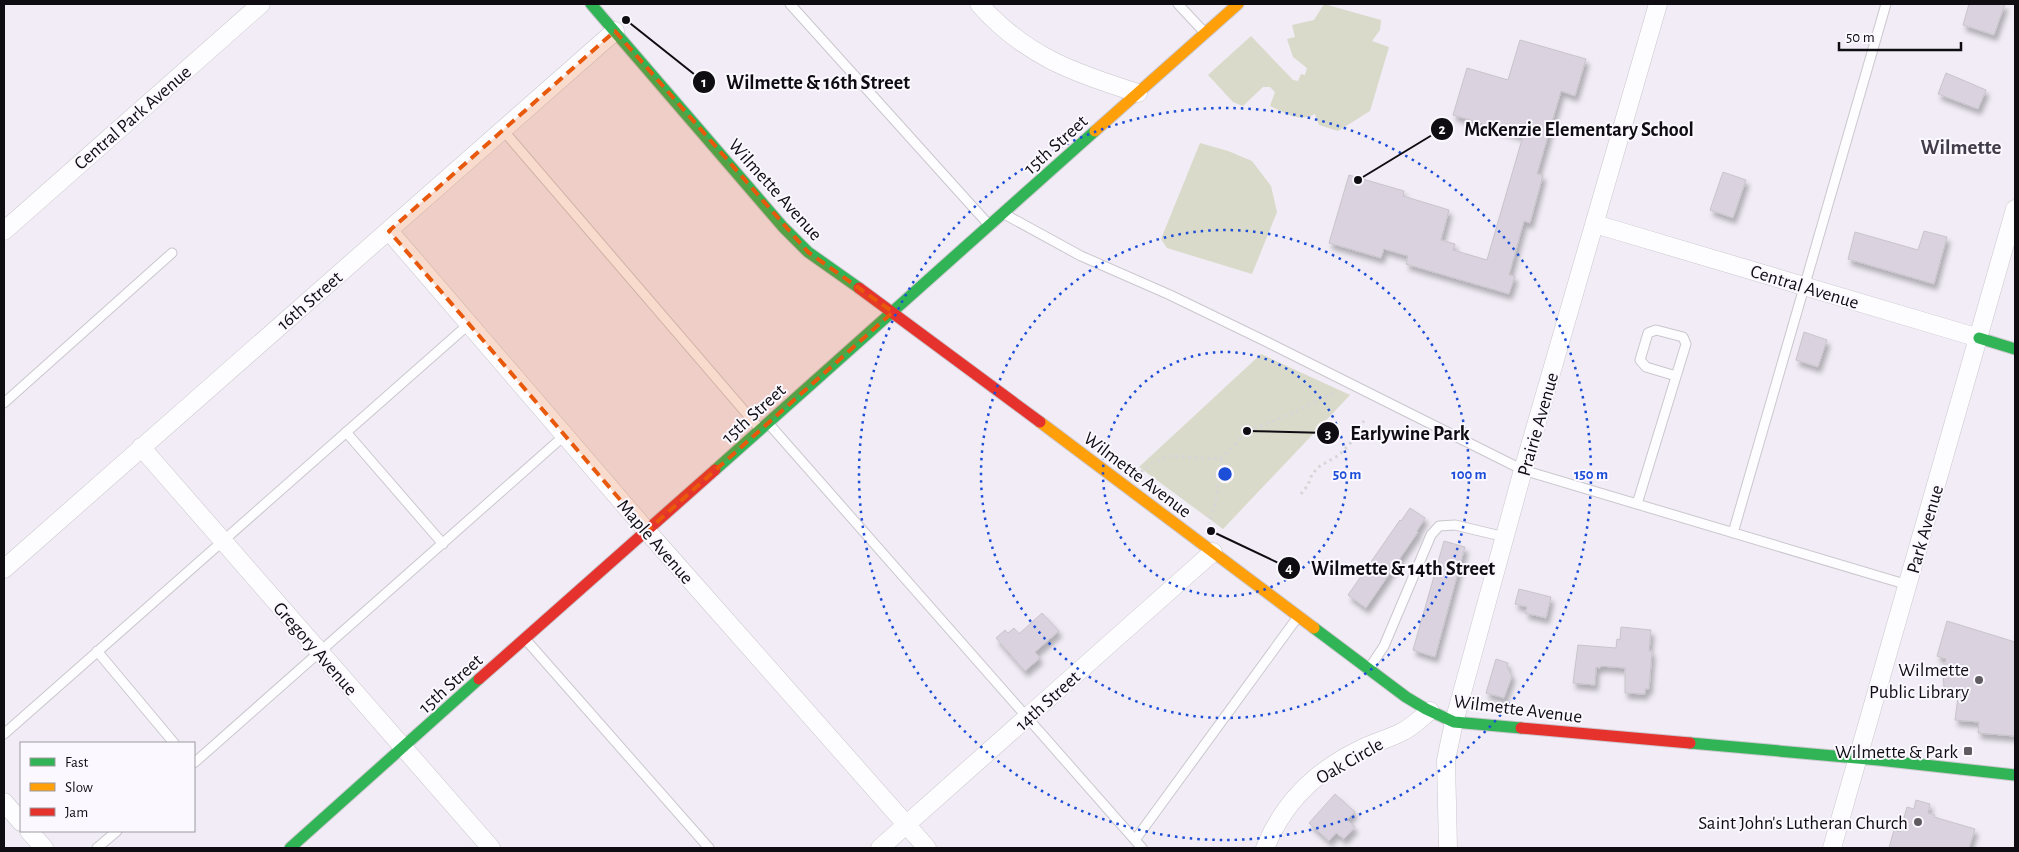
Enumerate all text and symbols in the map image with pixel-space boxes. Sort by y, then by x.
scale bar [1839,20,1962,52]
text: 50 m [1846,30,1875,45]
street label: Central Park Avenue [71,62,195,174]
callout: Wilmette & 16th Street [691,64,920,99]
text: Wilmette & 16th Street [726,73,910,93]
text: 1 [701,75,707,90]
street label: 15th Street [1021,112,1091,178]
callout: McKenzie Elementary School [1429,112,1704,147]
text: McKenzie Elementary School [1464,120,1694,140]
text: 2 [1438,122,1446,137]
street label: Wilmette Avenue [725,136,825,244]
district label: Wilmette [1921,137,2001,158]
street label: Central Avenue [1748,262,1861,313]
street label: 16th Street [274,268,346,334]
street label: Prairie Avenue [1515,370,1562,478]
street label: 15th Street [719,381,789,447]
callout: Earlywine Park [1315,416,1480,451]
text: Earlywine Park [1350,424,1470,444]
text: 3 [1325,427,1331,442]
street label: Wilmette Avenue [1080,429,1194,522]
centre of rings [1216,465,1234,483]
text: 50 m [1333,467,1361,482]
text: 100 m [1451,467,1487,482]
text: 150 m [1574,467,1608,482]
street label: Park Avenue [1904,483,1947,576]
street label: Maple Avenue [613,496,697,588]
callout: Wilmette & 14th Street [1276,550,1506,585]
text: Wilmette & 14th Street [1311,559,1495,579]
text: 4 [1285,561,1293,576]
street label: Gregory Avenue [269,599,360,699]
street label: 15th Street [416,651,486,717]
place label: Wilmette Public Library [1869,661,1969,702]
street label: 14th Street [1012,667,1084,735]
marker: Wilmette Public Library [1973,674,1985,686]
street label: Wilmette Avenue [1452,692,1583,727]
street label: Oak Circle [1313,735,1387,788]
legend [20,742,195,832]
place label: Wilmette & Park [1835,743,1958,762]
marker: Wilmette & Park [1962,745,1974,757]
text: Fast [65,755,89,770]
text: Slow [65,780,93,795]
text: Jam [65,805,88,820]
place label: Saint John's Lutheran Church [1698,814,1908,833]
marker: Saint John's Lutheran Church [1912,816,1924,828]

